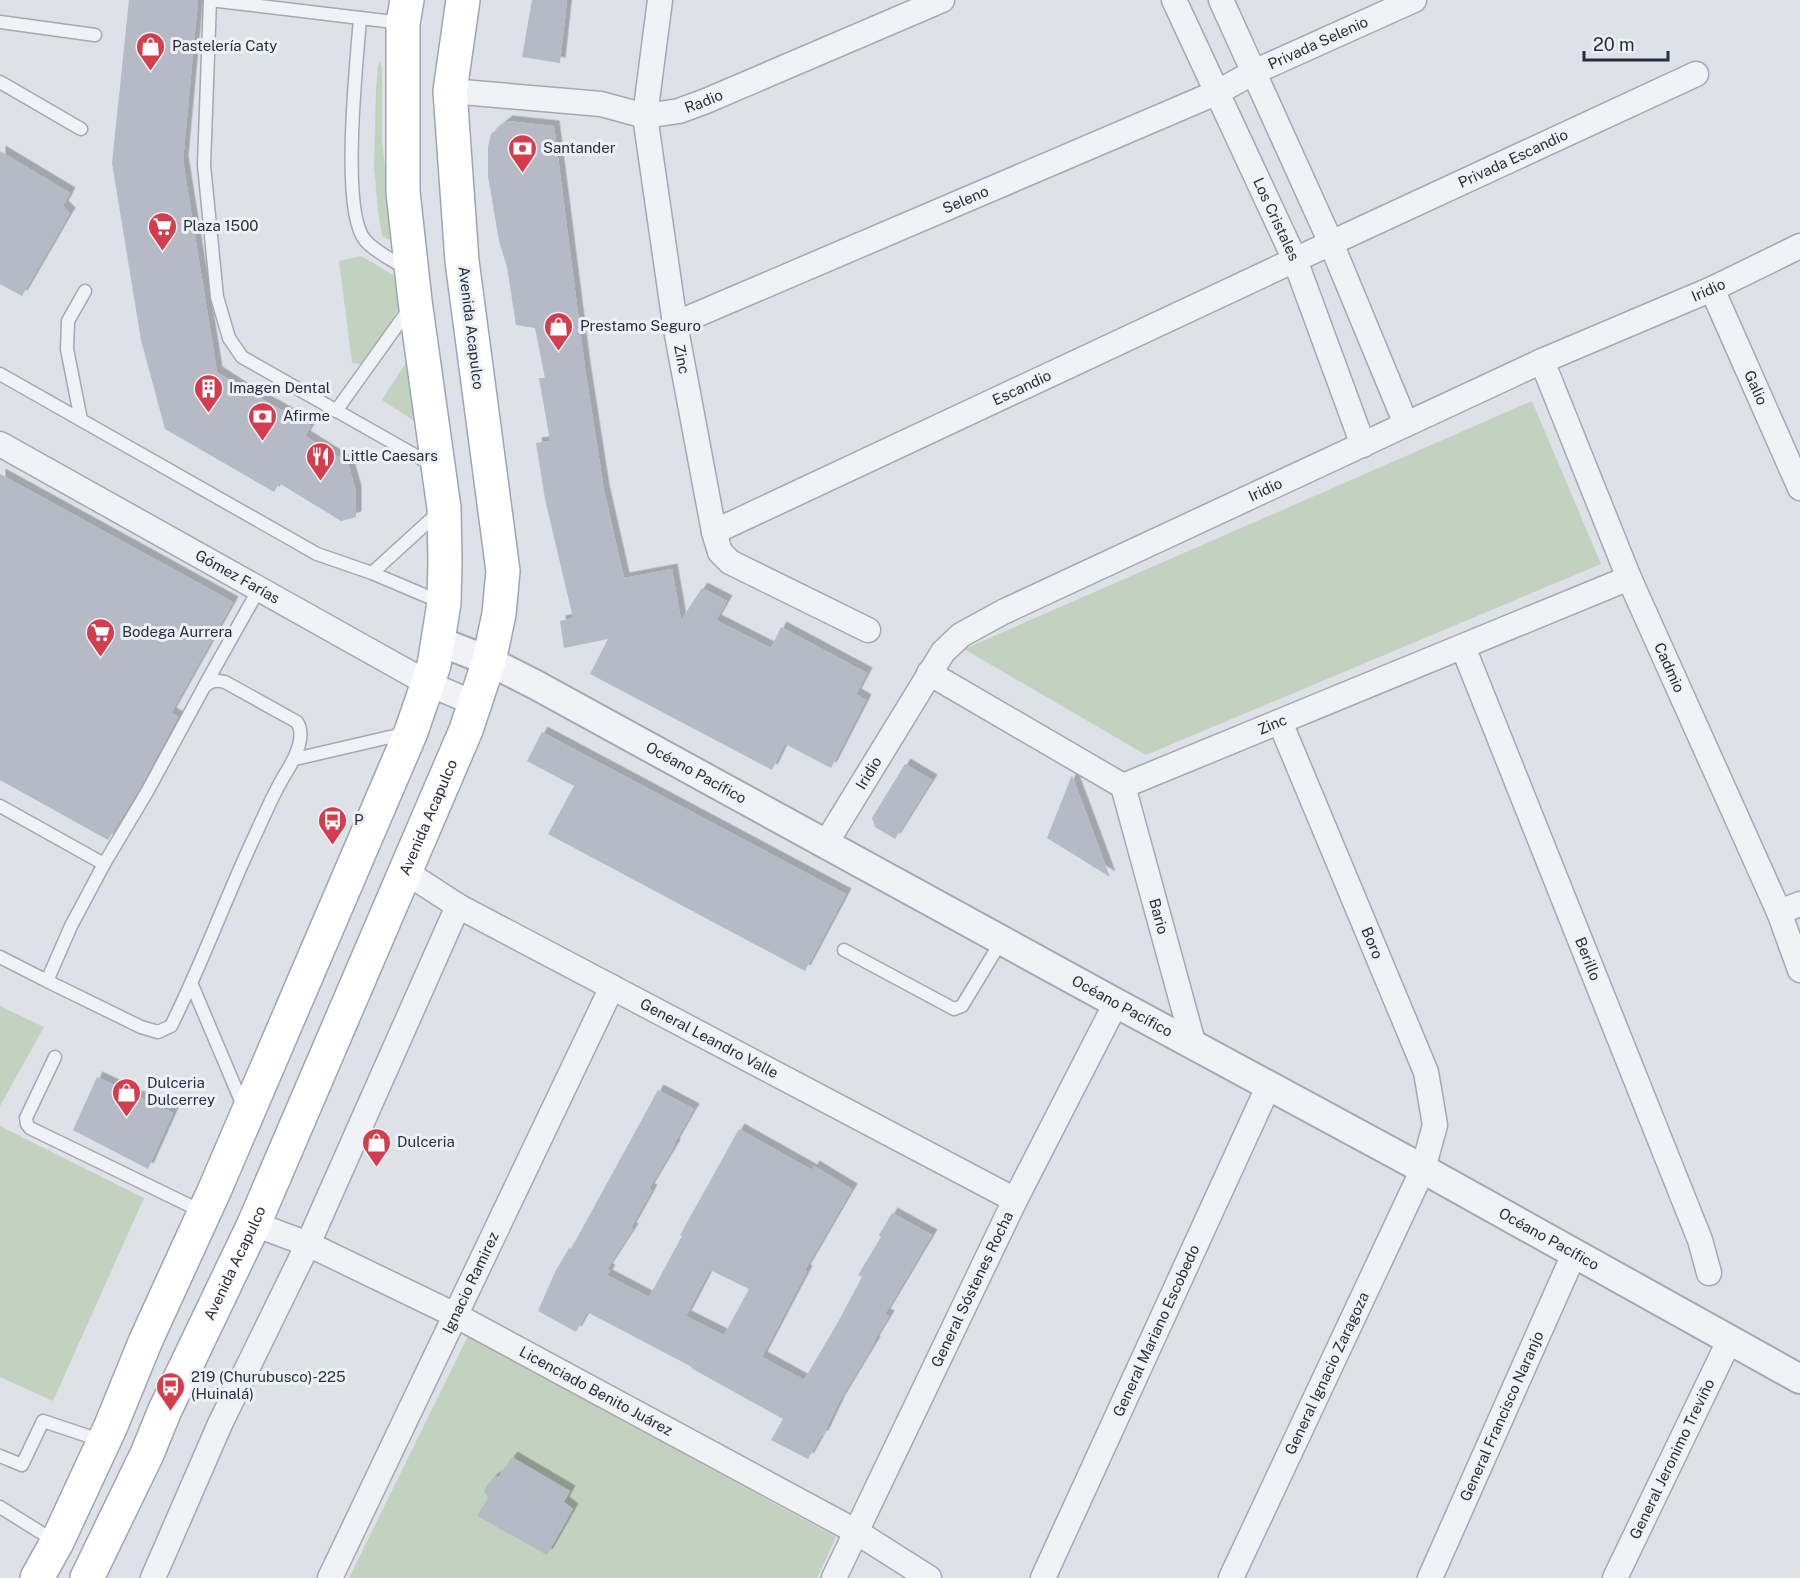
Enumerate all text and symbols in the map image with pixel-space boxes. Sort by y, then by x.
street label: Privada Selenio [1265,13,1371,73]
scale bar [1584,24,1668,62]
shop icon: Pastelería Caty [135,30,167,72]
text: 20 m [1593,34,1635,55]
place label: Pastelería Caty [172,37,277,54]
street label: Radio [682,86,725,116]
street label: Privada Escandio [1455,126,1570,191]
bank icon: Santander [506,132,538,174]
place label: Santander [543,139,616,156]
street label: Los Cristales [1250,175,1303,263]
street label: Seleno [940,182,991,217]
supermarket icon: Plaza 1500 [146,210,178,252]
place label: Plaza 1500 [183,217,259,234]
street label: Avenida Acapulco [455,265,488,391]
street label: Iridio [1689,275,1728,305]
shop icon: Prestamo Seguro [543,310,575,352]
place label: Prestamo Seguro [580,317,701,334]
street label: Zinc [671,343,693,375]
street label: Escandio [990,366,1054,408]
street label: Galio [1741,368,1771,407]
building icon: Imagen Dental [192,372,224,414]
place label: Imagen Dental [229,379,330,396]
bank icon: Afirme [246,400,278,442]
place label: Afirme [283,407,330,424]
restaurant icon: Little Caesars [305,440,337,482]
place label: Little Caesars [342,447,438,464]
street label: Iridio [1246,474,1285,505]
street label: Gómez Farías [192,546,283,607]
supermarket icon: Bodega Aurrera [85,616,117,658]
place label: Bodega Aurrera [122,623,232,640]
street label: Cadmio [1651,640,1688,695]
street label: Zinc [1255,711,1289,738]
street label: Océano Pacífico [643,738,749,807]
street label: Iridio [852,753,885,792]
street label: Avenida Acapulco [396,757,460,878]
bus stop icon: P [317,804,349,846]
place label: P [354,811,364,828]
street label: Bario [1146,896,1172,936]
street label: Boro [1358,924,1387,961]
street label: Berillo [1572,935,1604,983]
street label: Océano Pacífico [1069,972,1176,1040]
street label: General Leandro Valle [637,995,781,1081]
place label: Dulceria Dulcerrey [147,1074,215,1108]
shop icon: Dulceria Dulcerrey [110,1076,142,1118]
shop icon: Dulceria [360,1126,392,1168]
place label: Dulceria [397,1133,455,1150]
street label: Avenida Acapulco [200,1203,269,1323]
street label: Océano Pacífico [1496,1204,1602,1273]
street label: General Sóstenes Rocha [927,1209,1016,1370]
street label: Ignacio Ramirez [439,1229,502,1336]
street label: General Mariano Escobedo [1109,1242,1203,1419]
street label: General Ignacio Zaragoza [1281,1289,1372,1457]
street label: General Francisco Naranjo [1456,1328,1547,1504]
street label: Licenciado Benito Juárez [517,1342,676,1439]
place label: 219 (Churubusco)-225 (Huinalá) [191,1368,346,1402]
bus stop icon: 219 (Churubusco)-225 (Huinalá) [154,1370,186,1412]
street label: General Jeronimo Treviño [1626,1376,1718,1542]

